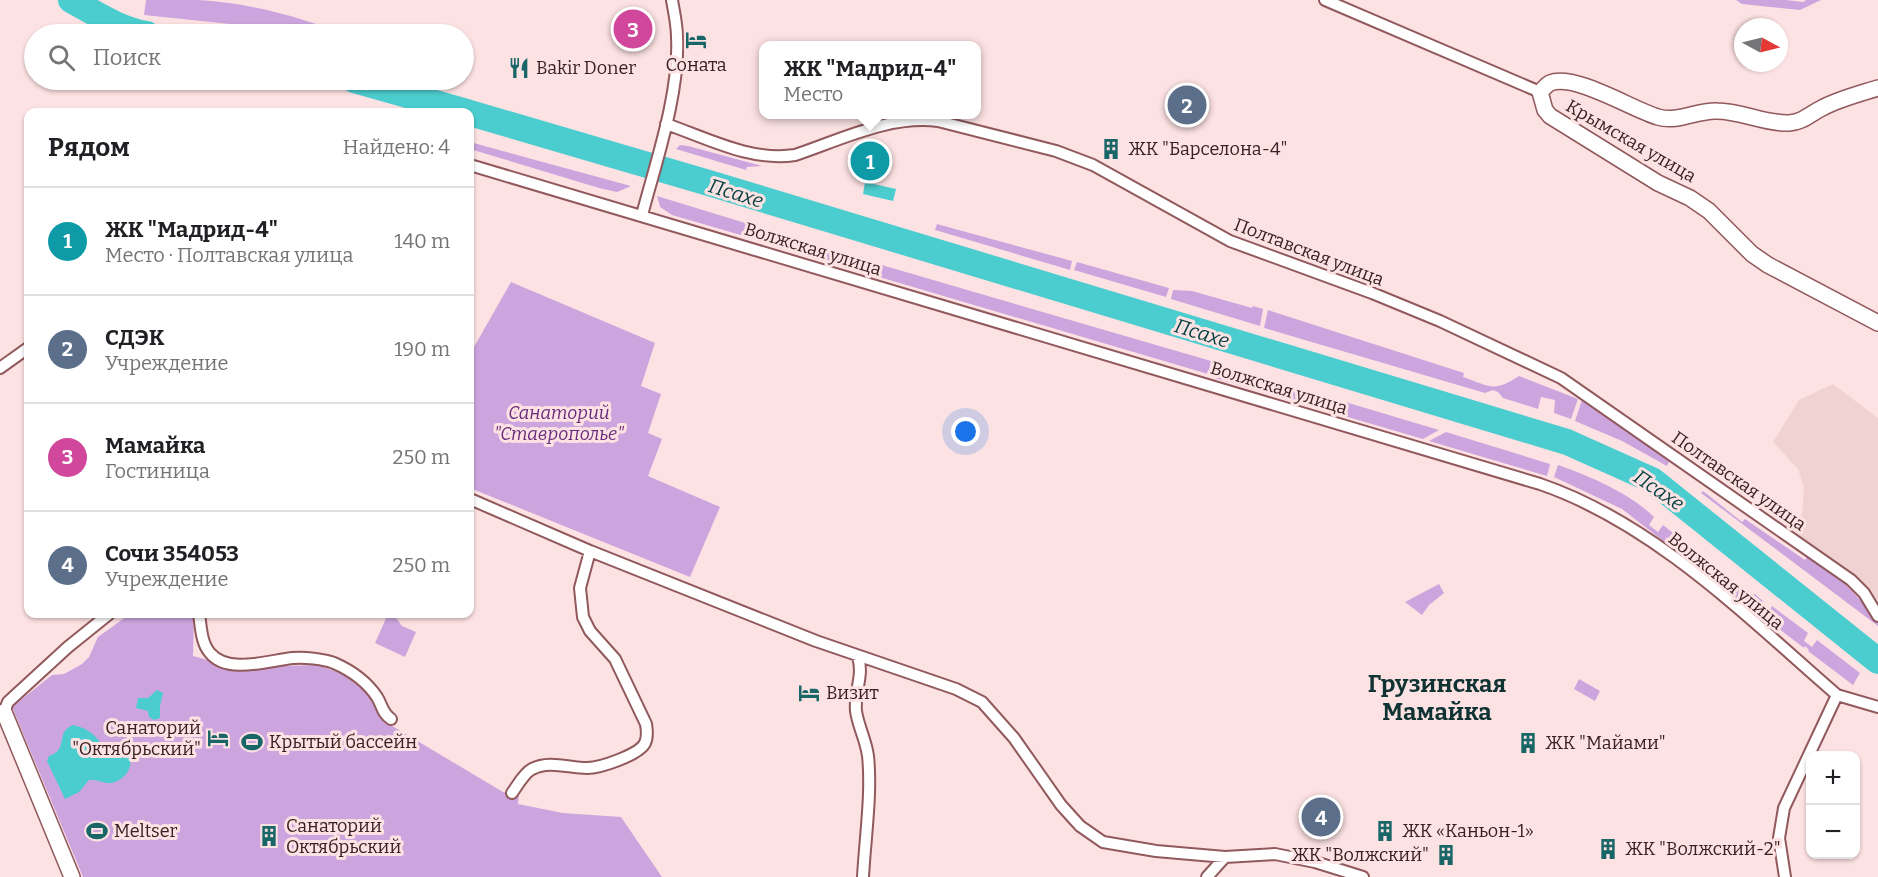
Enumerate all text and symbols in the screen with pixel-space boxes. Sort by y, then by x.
pin: 3 [614,6,652,51]
north arrow [1734,18,1788,72]
search box [24,24,474,90]
hotel icon: Соната [684,28,708,52]
icon: search [45,41,78,74]
popup [759,41,981,119]
text: Поиск [93,44,161,71]
place label: Соната [665,54,727,76]
text: ЖК "Мадрид-4" [783,55,957,82]
restaurant icon: Bakir Doner [507,56,531,80]
place label: Bakir Doner [536,57,636,79]
text: Место [783,82,843,106]
pin: 2 [1168,82,1206,128]
street label: Крымская улица [1562,95,1700,187]
text: Рядом [48,132,130,163]
text: Найдено: 4 [343,135,450,159]
building icon: ЖК "Барселона-4" [1099,137,1123,161]
pin: 1 [850,138,890,184]
place label: ЖК "Барселона-4" [1128,138,1287,160]
water label: Псахе [706,173,766,213]
street label: Полтавская улица [1231,213,1387,291]
text: ЖК "Мадрид-4" [105,216,278,243]
street label: Волжская улица [742,218,884,280]
text: 1 [63,229,72,253]
text: 140 m [394,229,450,253]
text: Место · Полтавская улица [105,243,353,267]
water label: Псахе [1172,313,1232,353]
text: СДЭК [105,324,165,351]
text: 2 [62,337,73,361]
text: 190 m [394,337,450,361]
text: Учреждение [105,351,229,375]
street label: Волжская улица [1208,357,1350,419]
park label: Санаторий "Ставрополье" [494,402,624,445]
your location [951,417,980,446]
street label: Полтавская улица [1668,426,1810,536]
text: Мамайка [105,432,205,459]
text: 3 [62,445,73,469]
text: 250 m [393,445,450,469]
text: Гостиница [105,459,210,483]
water label: Псахе [1629,465,1689,515]
street label: Волжская улица [1664,528,1788,634]
text: Сочи 354053 [105,540,239,567]
text: 4 [61,553,74,577]
text: 250 m [393,553,450,577]
text: Учреждение [105,567,229,591]
district label: Грузинская Мамайка [1368,670,1506,726]
hotel icon: Визит [797,681,821,705]
place label: Визит [826,682,879,704]
place label: Санаторий "Октябрьский" [72,717,201,760]
hotel icon: Санаторий "Октябрьский" [206,726,230,750]
sports icon: Крытый бассейн [240,730,264,754]
place label: Крытый бассейн [269,731,417,753]
building icon: ЖК "Майами" [1516,731,1540,755]
place label: ЖК "Майами" [1545,732,1666,754]
map controls [1806,751,1860,859]
button: + [1806,751,1860,805]
pin: 4 [1302,794,1340,840]
button: − [1806,805,1860,859]
place label: Санаторий Октябрьский [286,815,402,858]
sports icon: Meltser [85,819,109,843]
building icon: ЖК «Каньон-1» [1373,819,1397,843]
place label: Meltser [114,820,178,842]
place label: ЖК «Каньон-1» [1402,820,1534,842]
building icon: Санаторий Октябрьский [257,824,281,848]
building icon: ЖК "Волжский-2" [1596,837,1620,861]
place label: ЖК "Волжский-2" [1625,838,1781,860]
building icon: ЖК "Волжский" [1434,843,1458,867]
place label: ЖК "Волжский" [1291,844,1429,866]

